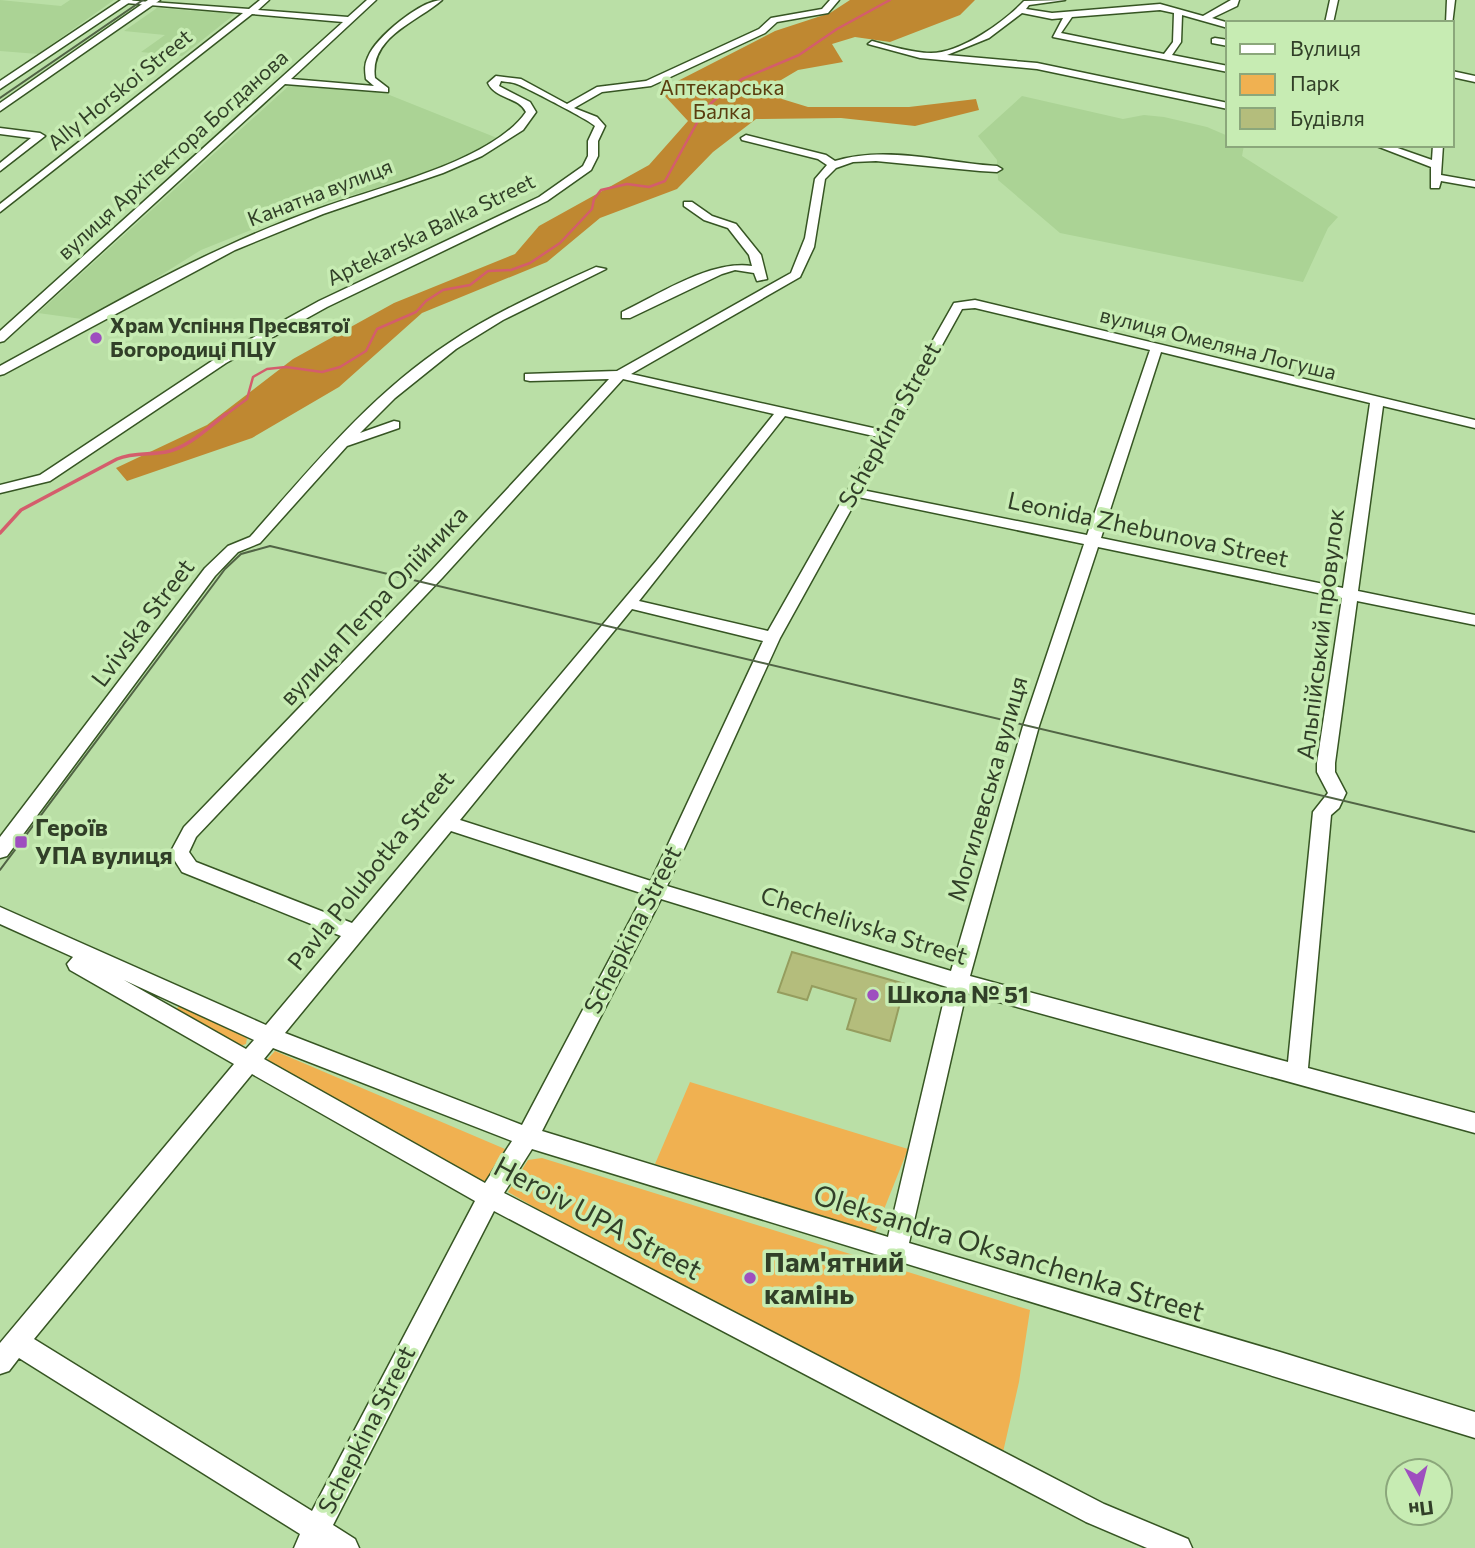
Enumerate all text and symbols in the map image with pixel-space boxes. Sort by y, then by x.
legend [1226,21,1454,147]
street label: Ally Horskoi Street [42,23,196,155]
text: Вулиця [1290,35,1361,60]
street label: вулиця Архітектора Богданова [52,44,292,264]
text: Парк [1290,70,1340,95]
park label: Аптекарська Балка [660,74,784,123]
text: Будівля [1290,105,1365,130]
street label: Канатна вулиця [243,152,395,231]
street label: Aptekarska Balka Street [322,167,538,290]
street label: вулиця Омеляна Логуша [1098,301,1339,384]
place label: Храм Успіння Пресвятої Богородиці ПЦУ [110,312,350,361]
marker: Храм Успіння Пресвятої Богородиці ПЦУ [88,330,104,346]
street label: Schepkina Street [831,336,946,512]
street label: Leonida Zhebunova Street [1005,485,1292,573]
street label: вулиця Петра Олійника [273,499,473,711]
street label: Альпійський провулок [1290,506,1349,761]
street label: Lvivska Street [84,552,199,692]
street label: Могилевська вулиця [940,672,1033,905]
street label: Pavla Polubotka Street [281,765,459,975]
place label: Героїв УПА вулиця [35,812,173,869]
marker: Героїв УПА вулиця [13,834,29,850]
street label: Schepkina Street [577,840,687,1018]
street label: Chechelivska Street [758,879,971,970]
place label: Школа № 51 [887,979,1029,1008]
marker: Школа № 51 [865,987,881,1003]
street label: Heroiv UPA Street [489,1148,708,1286]
street label: Oleksandra Oksanchenka Street [810,1176,1209,1328]
place label: Пам'ятний камінь [764,1244,904,1310]
marker: Пам'ятний камінь [742,1270,758,1286]
street label: Schepkina Street [311,1340,421,1518]
north arrow [1384,1457,1454,1527]
text: Пн [1407,1496,1435,1522]

